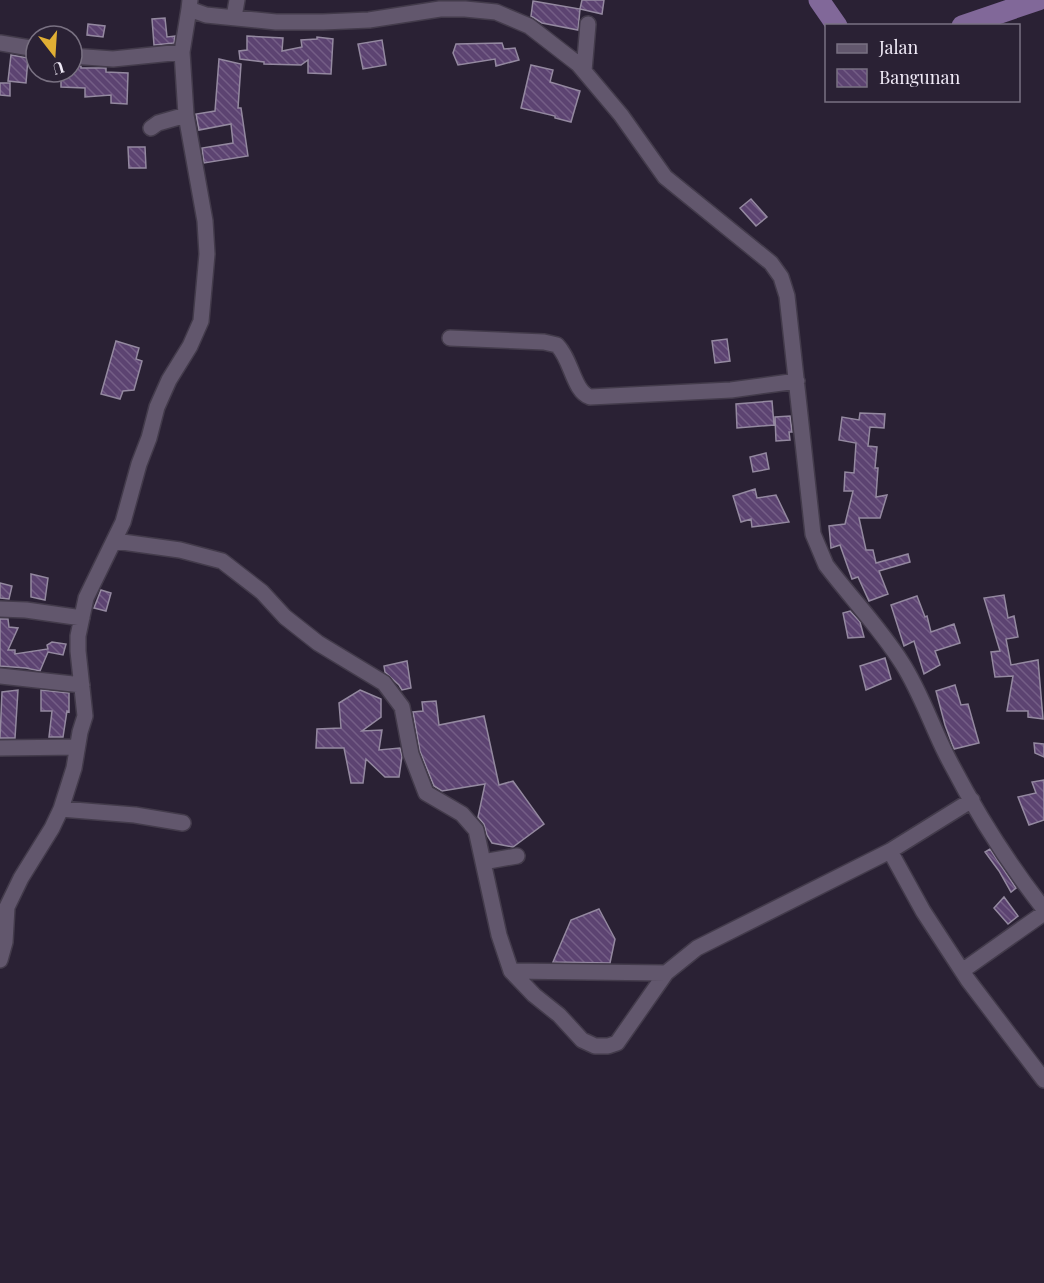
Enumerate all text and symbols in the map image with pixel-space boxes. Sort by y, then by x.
north arrow [24,24,84,84]
legend [825,24,1020,102]
text: Jalan [878,35,919,59]
text: U [50,57,67,80]
text: Bangunan [879,65,960,89]

